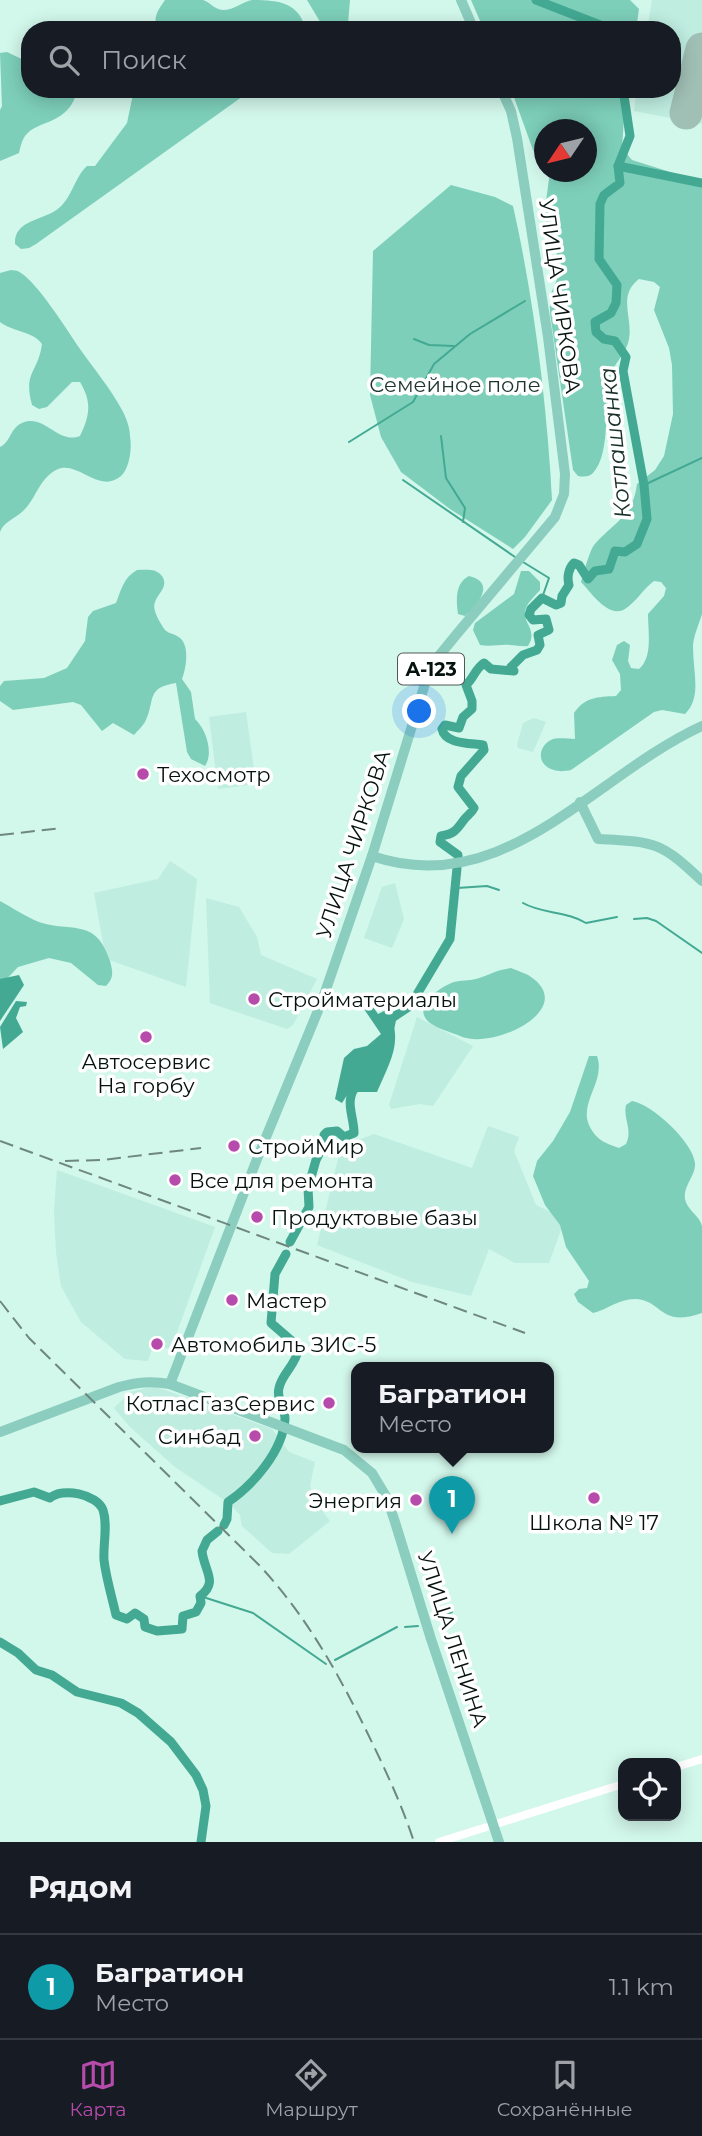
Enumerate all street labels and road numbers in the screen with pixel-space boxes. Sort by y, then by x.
street label: УЛИЦА ЧИРКОВА [534,197,586,395]
road number: А-123 [398,654,464,684]
street label: УЛИЦА ЧИРКОВА [311,746,395,941]
street label: УЛИЦА ЛЕНИНА [413,1548,493,1731]

